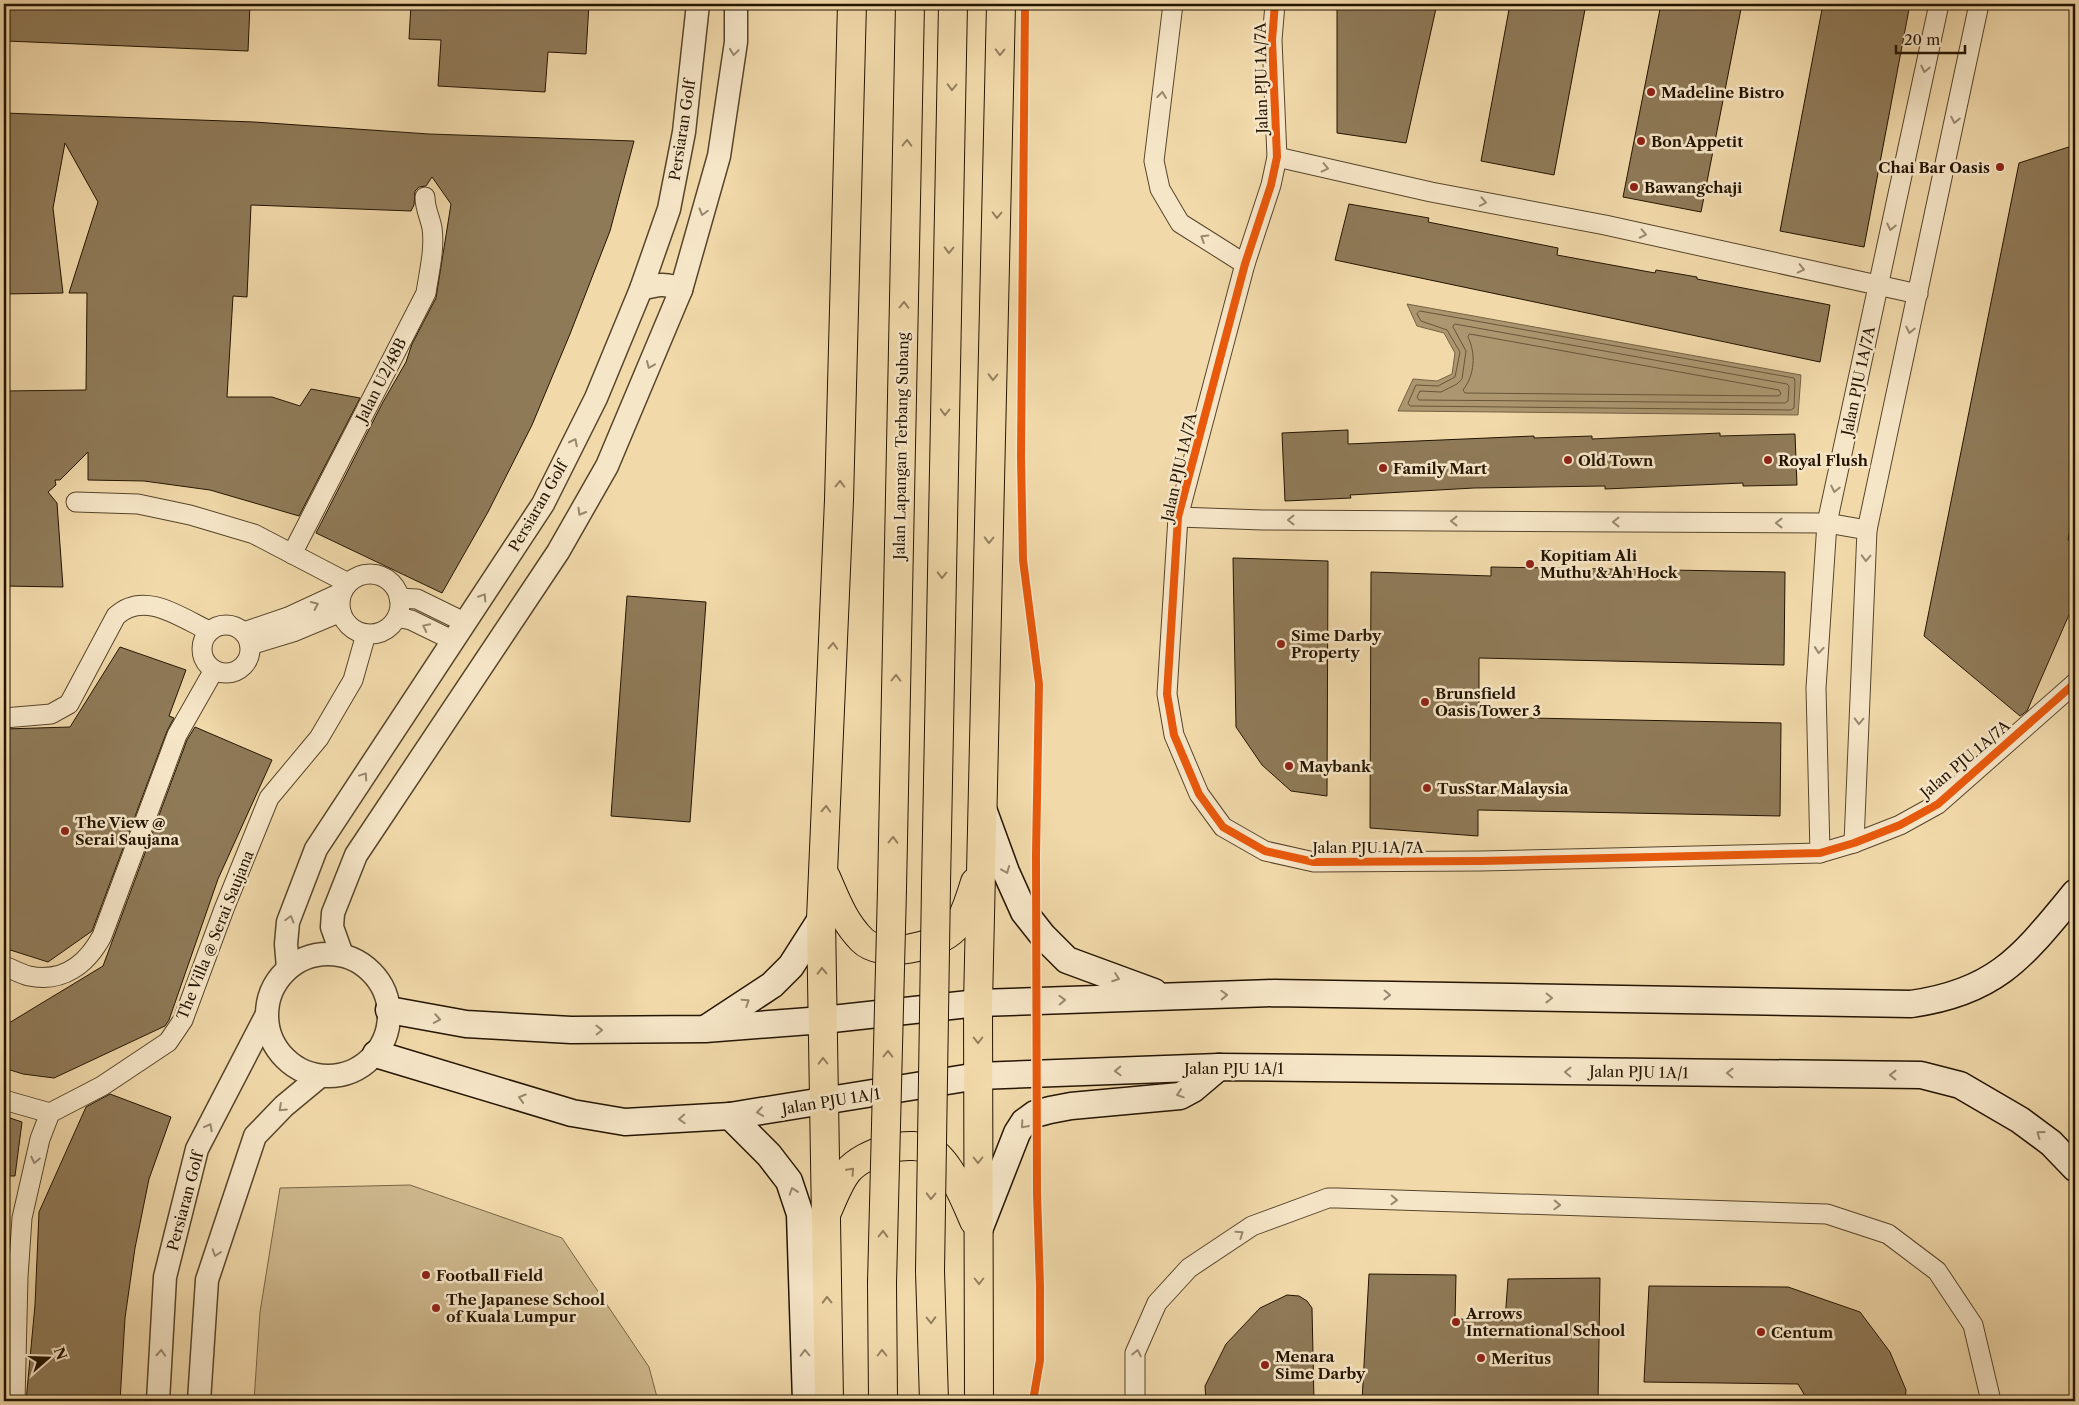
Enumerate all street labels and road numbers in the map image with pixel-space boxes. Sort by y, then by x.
street label: Jalan PJU 1A/7A [1251,21,1272,136]
street label: Persiaran Golf [665,77,700,182]
street label: Jalan PJU 1A/7A [1837,324,1879,439]
street label: Jalan Lapangan Terbang Subang [889,332,912,562]
street label: Jalan U2/48B [351,335,410,427]
street label: Jalan PJU 1A/7A [1157,410,1201,525]
street label: Persiaran Golf [504,456,573,555]
street label: Jalan PJU 1A/7A [1915,715,2014,803]
street label: Jalan PJU 1A/7A [1310,838,1424,857]
street label: The Villa @ Serai Saujana [172,847,258,1023]
street label: Jalan PJU 1A/1 [1182,1059,1284,1078]
street label: Jalan PJU 1A/1 [1587,1062,1690,1082]
street label: Jalan PJU 1A/1 [778,1084,882,1118]
street label: Persiaran Golf [163,1148,208,1253]

